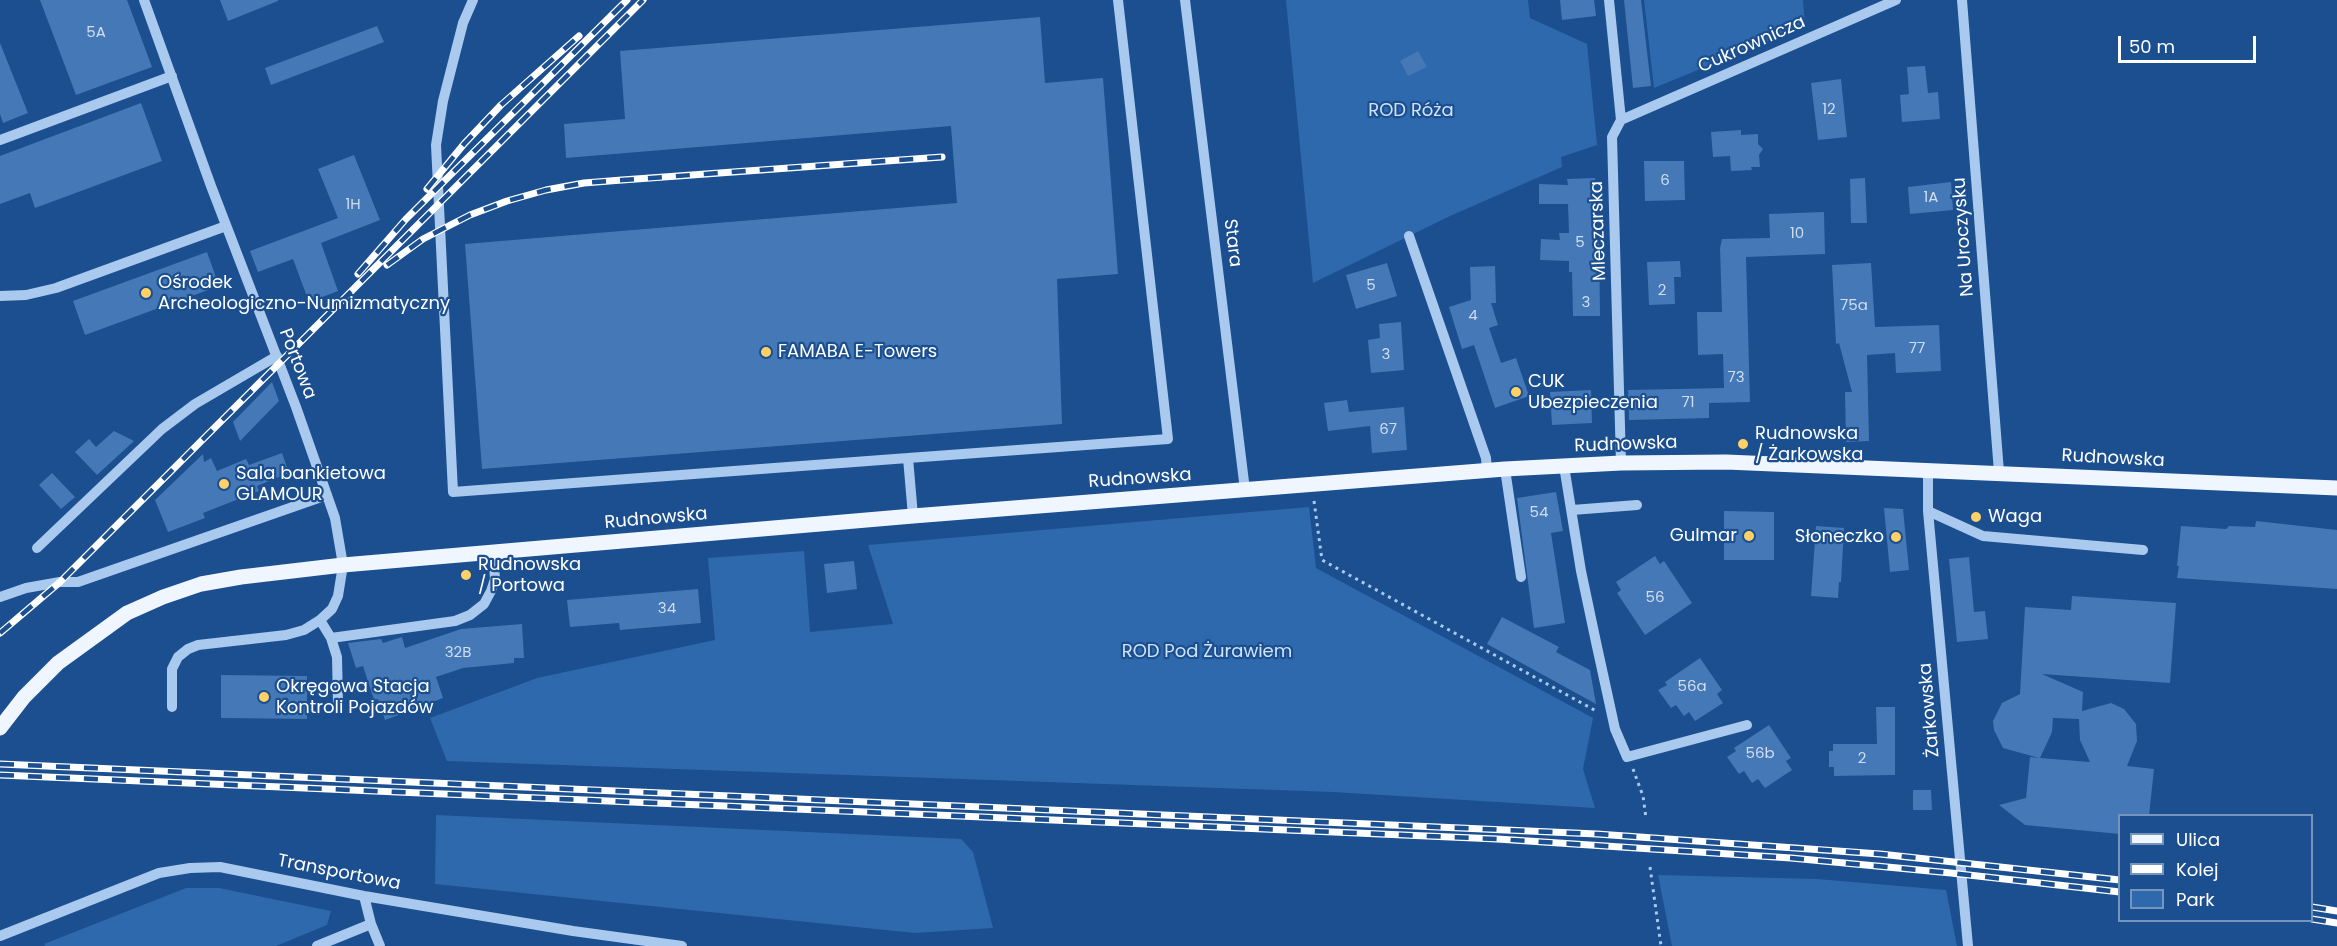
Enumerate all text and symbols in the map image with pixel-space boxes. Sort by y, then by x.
street label: Cukrownicza [1695,12,1809,78]
house number: 5A [86,24,106,42]
scale bar [2121,24,2259,62]
text: 50 m [2129,34,2175,59]
park label: ROD Róża [1368,100,1454,122]
house number: 12 [1822,101,1836,119]
house number: 6 [1660,172,1670,190]
street label: Na Uroczysku [1949,177,1979,297]
street label: Mleczarska [1586,181,1612,281]
house number: 1A [1924,189,1938,207]
house number: 1H [345,196,361,214]
street label: Stara [1218,218,1246,268]
house number: 10 [1790,225,1804,243]
house number: 5 [1575,234,1585,252]
place label: Ośrodek Archeologiczno-Numizmatyczny [158,272,450,314]
house number: 5 [1366,277,1376,295]
house number: 2 [1658,282,1666,300]
marker: Ośrodek Archeologiczno-Numizmatyczny [139,286,153,300]
house number: 3 [1582,294,1590,312]
house number: 75a [1840,297,1868,315]
house number: 4 [1468,307,1478,325]
street label: Portowa [274,326,320,402]
house number: 77 [1909,340,1925,358]
place label: FAMABA E-Towers [778,341,937,363]
marker: FAMABA E-Towers [759,345,773,359]
house number: 3 [1382,346,1390,364]
house number: 73 [1727,369,1745,387]
place label: CUK Ubezpieczenia [1528,371,1658,413]
marker: CUK Ubezpieczenia [1509,385,1523,399]
house number: 71 [1682,394,1694,412]
house number: 67 [1379,421,1397,439]
place label: Rudnowska / Żarkowska [1755,423,1863,466]
street label: Rudnowska [1574,432,1678,458]
marker: Rudnowska / Żarkowska [1736,437,1750,451]
street label: Rudnowska [2061,446,2165,472]
place label: Sala bankietowa GLAMOUR [236,463,386,506]
street label: Rudnowska [1088,465,1192,493]
marker: Sala bankietowa GLAMOUR [217,477,231,491]
street label: Rudnowska [604,504,708,534]
house number: 54 [1530,504,1548,522]
place label: Waga [1988,506,2042,528]
marker: Waga [1969,510,1983,524]
place label: Gulmar [1670,525,1737,547]
place label: Słoneczko [1795,526,1884,548]
marker: Gulmar [1742,529,1756,543]
marker: Słoneczko [1889,530,1903,544]
place label: Rudnowska / Portowa [478,554,581,596]
marker: Rudnowska / Portowa [459,568,473,582]
house number: 56 [1646,589,1664,607]
house number: 34 [658,600,676,618]
park label: ROD Pod Żurawiem [1122,641,1292,663]
house number: 32B [445,644,471,662]
street label: Żarkowska [1915,662,1945,758]
place label: Okręgowa Stacja Kontroli Pojazdów [276,676,433,718]
house number: 56a [1677,678,1707,696]
marker: Okręgowa Stacja Kontroli Pojazdów [257,690,271,704]
house number: 56b [1745,745,1775,763]
house number: 2 [1858,750,1866,768]
legend [2118,814,2313,922]
text: Ulica [2176,827,2220,852]
street label: Transportowa [276,850,402,896]
text: Kolej [2176,857,2218,882]
text: Park [2176,887,2215,912]

